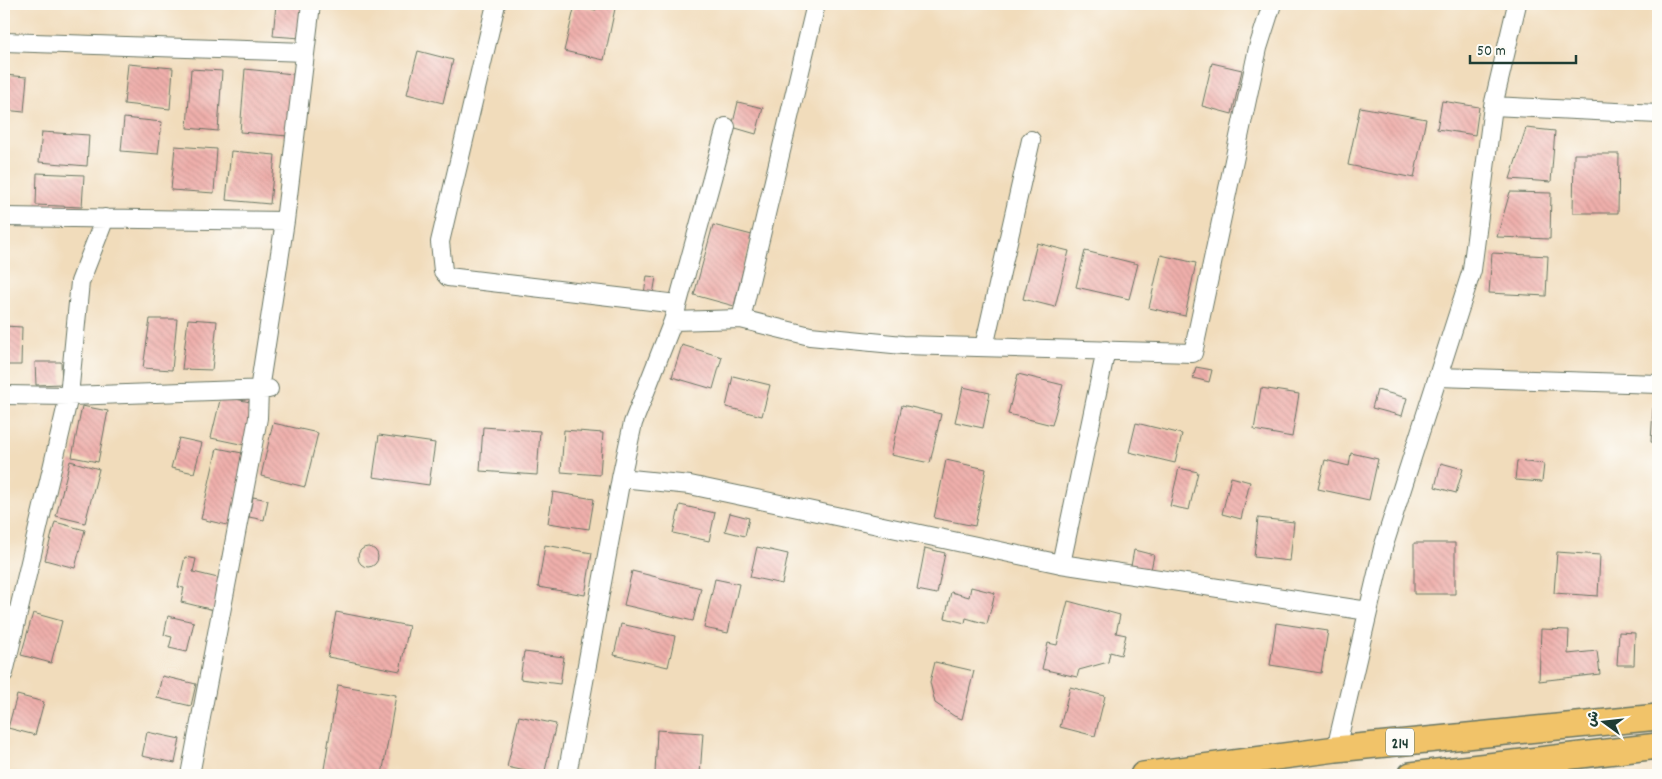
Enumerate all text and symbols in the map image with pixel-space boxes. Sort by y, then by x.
scale bar [1470,32,1576,64]
text: 50 m [1477,41,1506,63]
north arrow [1580,696,1630,746]
text: ش [1582,709,1605,729]
road number: 214 [1386,729,1414,756]

